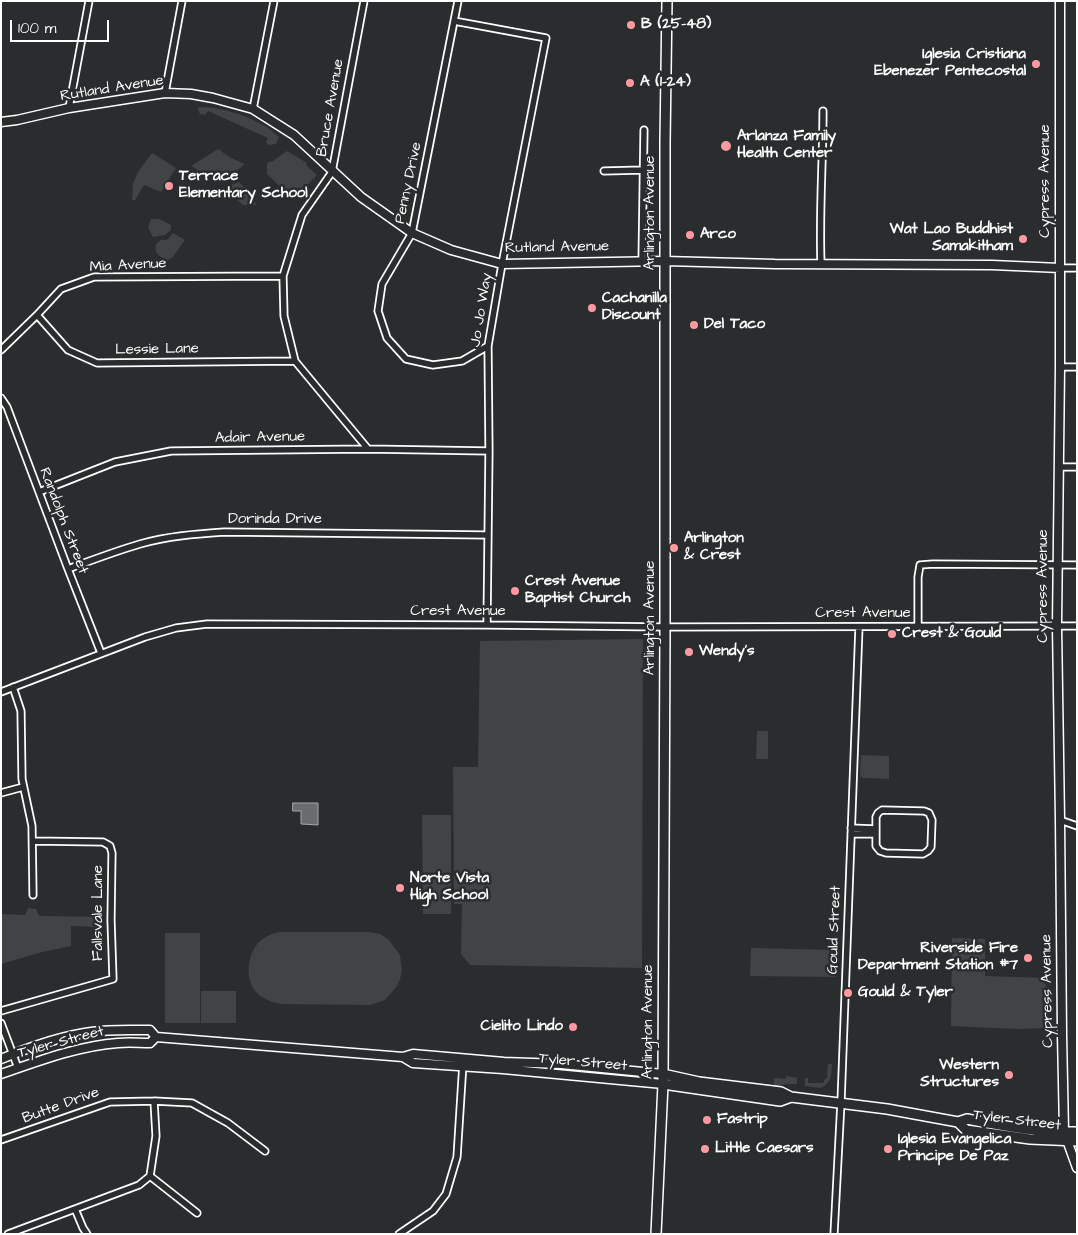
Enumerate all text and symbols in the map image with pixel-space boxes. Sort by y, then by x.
scale bar [12,10,111,42]
place label: B (25-48) [641,16,711,34]
text: 100 m [18,18,57,39]
marker: B (25-48) [625,19,637,31]
place label: Iglesia Cristiana Ebenezer Pentecostal [874,46,1026,81]
street label: Bruce Avenue [314,58,348,158]
marker: Iglesia Cristiana Ebenezer Pentecostal [1030,58,1042,70]
street label: Rutland Avenue [59,72,165,106]
place label: A (1-24) [640,74,691,92]
marker: A (1-24) [624,77,636,89]
street label: Cypress Avenue [1037,124,1055,238]
place label: Arlanza Family Health Center [737,128,836,163]
marker: Arlanza Family Health Center [719,139,733,153]
street label: Penny Drive [392,140,426,226]
street label: Arlington Avenue [642,156,660,270]
place label: Terrace Elementary School [179,168,308,203]
marker: Terrace Elementary School [163,180,175,192]
place label: Wat Lao Buddhist Samakitham [890,221,1013,256]
place label: Arco [700,226,736,244]
marker: Arco [684,229,696,241]
marker: Wat Lao Buddhist Samakitham [1017,233,1029,245]
street label: Rutland Avenue [505,238,609,258]
street label: Mia Avenue [89,255,167,277]
street label: Jo Jo Way [467,272,497,348]
place label: Cachanilla Discount [602,290,667,325]
marker: Cachanilla Discount [586,302,598,314]
place label: Del Taco [704,316,765,334]
marker: Del Taco [688,319,700,331]
street label: Lessie Lane [115,340,199,360]
street label: Adair Avenue [215,428,305,448]
street label: Randolph Street [34,465,92,577]
street label: Dorinda Drive [228,511,322,529]
street label: Cypress Avenue [1035,529,1053,643]
place label: Arlington & Crest [684,530,744,565]
marker: Arlington & Crest [668,542,680,554]
street label: Arlington Avenue [642,561,660,675]
place label: Crest Avenue Baptist Church [525,573,630,608]
marker: Crest Avenue Baptist Church [509,585,521,597]
street label: Crest Avenue [410,603,506,621]
street label: Crest Avenue [815,605,911,623]
place label: Crest & Gould [902,625,1001,643]
marker: Crest & Gould [886,628,898,640]
place label: Wendy's [699,643,755,661]
marker: Wendy's [683,646,695,658]
street label: Fallsvale Lane [90,865,108,961]
place label: Norte Vista High School [410,870,489,905]
marker: Norte Vista High School [394,882,406,894]
street label: Gould Street [824,885,846,975]
street label: Cypress Avenue [1038,934,1058,1048]
place label: Riverside Fire Department Station #7 [858,940,1018,975]
marker: Riverside Fire Department Station #7 [1022,952,1034,964]
street label: Arlington Avenue [640,965,658,1079]
place label: Gould & Tyler [858,984,953,1002]
marker: Gould & Tyler [842,987,854,999]
place label: Cielito Lindo [481,1018,563,1036]
marker: Cielito Lindo [567,1021,579,1033]
street label: Tyler Street [16,1023,106,1063]
street label: Tyler Street [538,1050,628,1076]
place label: Western Structures [920,1057,999,1092]
marker: Western Structures [1003,1069,1015,1081]
street label: Butte Drive [20,1084,102,1128]
street label: Tyler Street [972,1107,1062,1135]
place label: Fastrip [717,1111,768,1129]
marker: Fastrip [701,1114,713,1126]
place label: Iglesia Evangelica Principe De Paz [898,1131,1011,1166]
place label: Little Caesars [715,1140,814,1158]
marker: Little Caesars [699,1143,711,1155]
marker: Iglesia Evangelica Principe De Paz [882,1143,894,1155]

